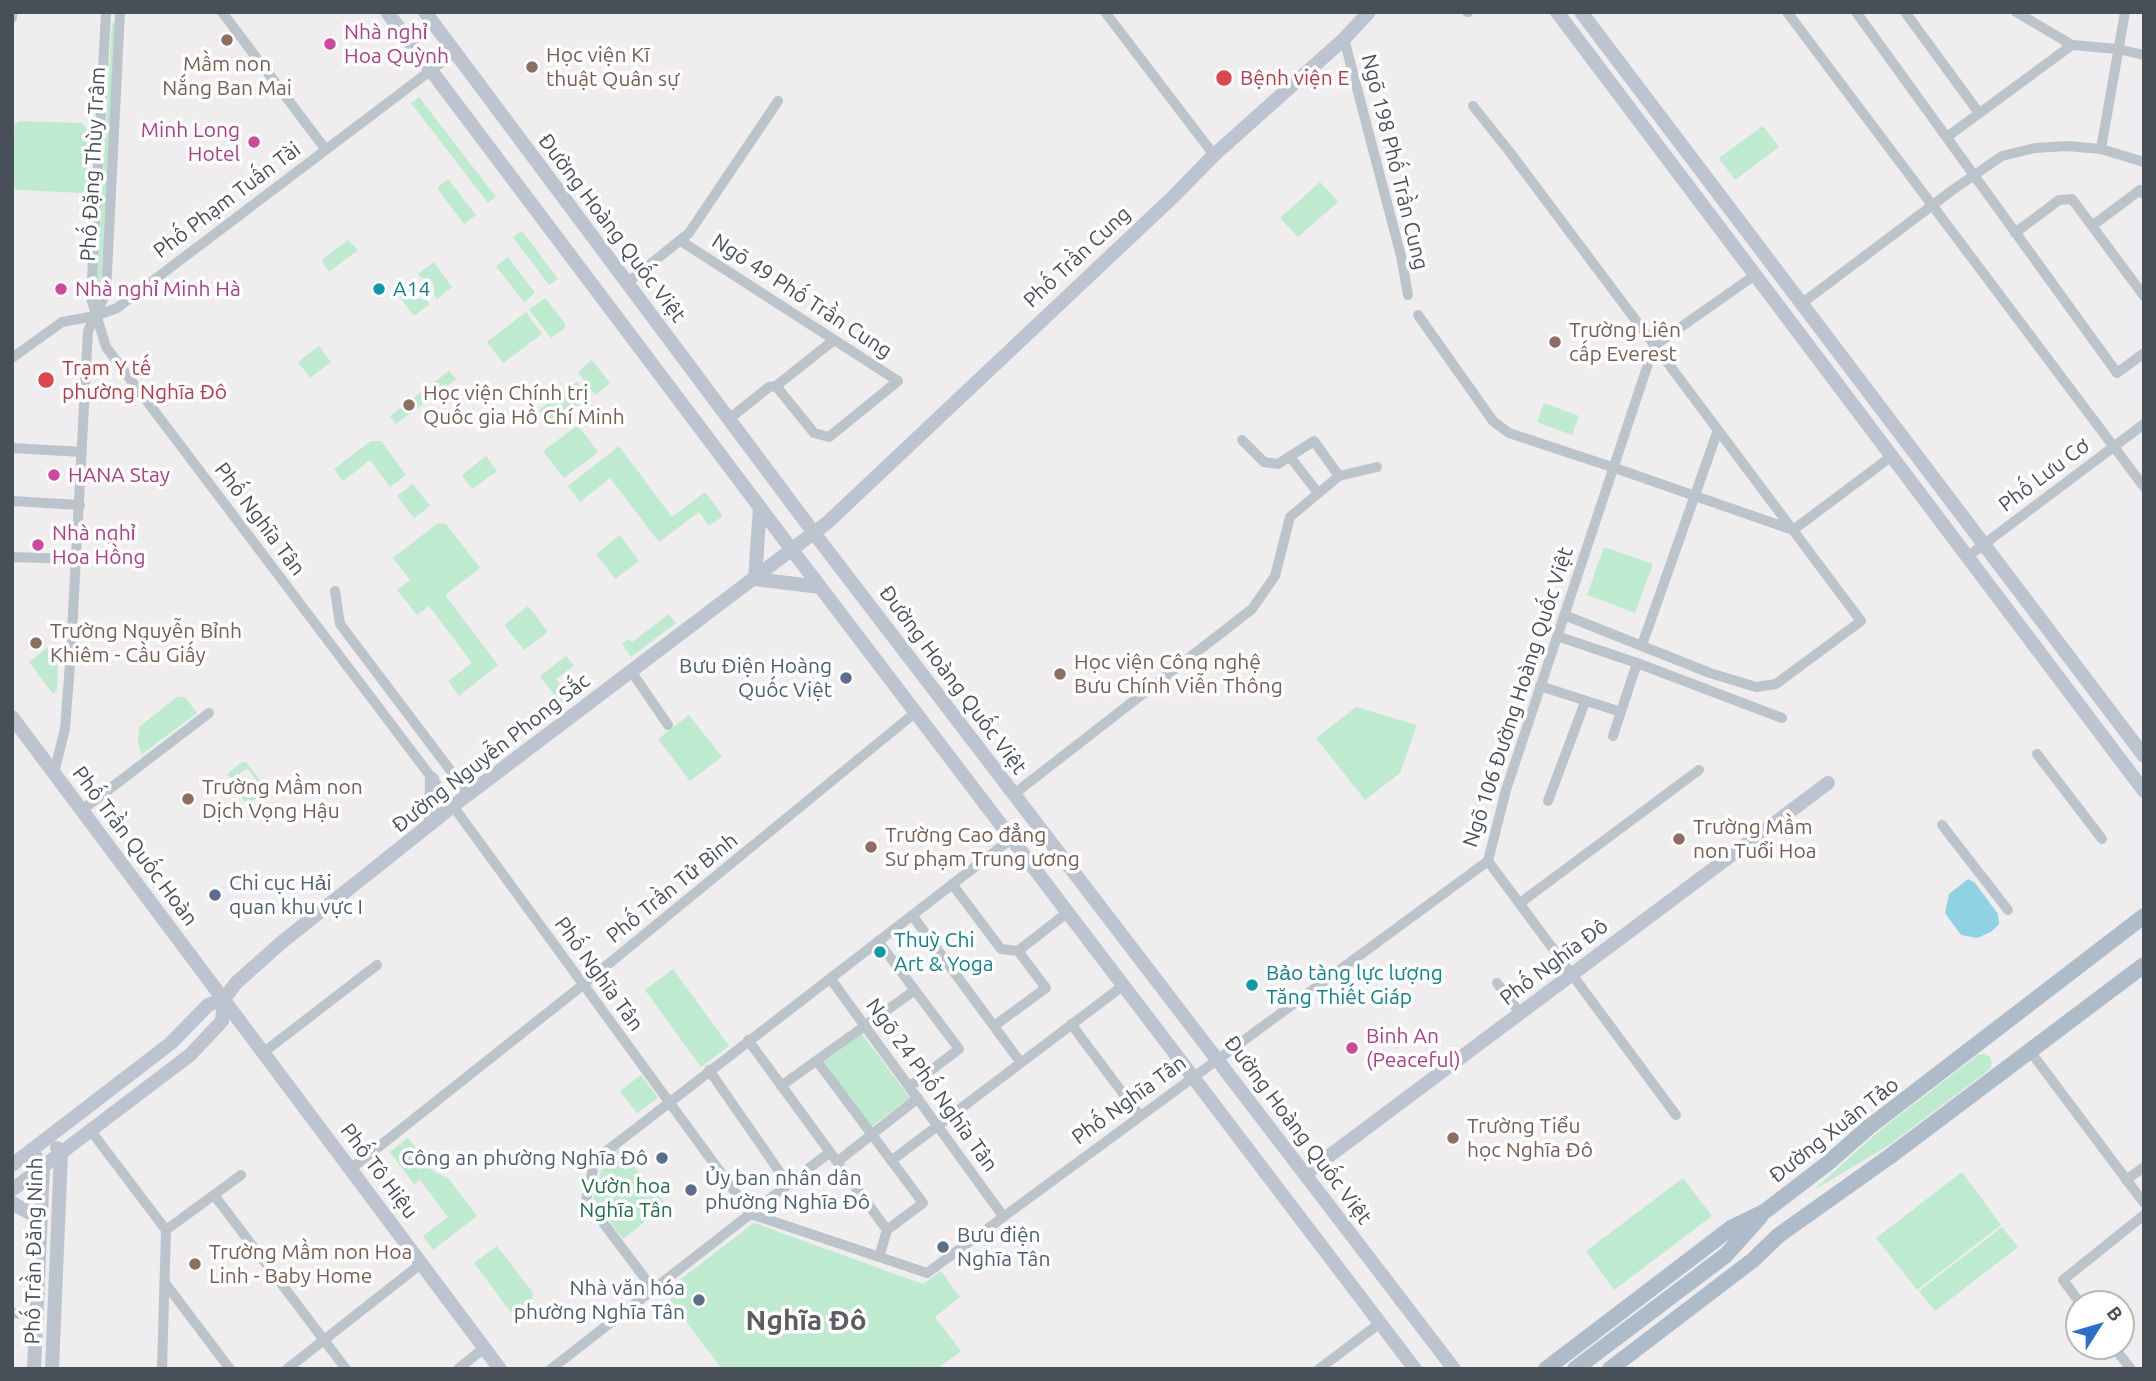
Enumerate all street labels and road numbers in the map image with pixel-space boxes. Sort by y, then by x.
street label: Ngõ 198 Phố Trần Cung [1356,52,1434,272]
street label: Phố Đặng Thùy Trâm [75,66,111,262]
street label: Đường Hoàng Quốc Việt [533,129,691,327]
street label: Phố Phạm Tuấn Tài [149,137,305,263]
street label: Phố Trần Cung [1018,201,1136,313]
street label: Ngõ 49 Phố Trần Cung [707,228,897,364]
street label: Phố Lưu Cơ [1994,433,2094,517]
street label: Phố Nghĩa Tân [209,457,311,581]
street label: Ngõ 106 Đường Hoàng Quốc Việt [1458,544,1578,850]
street label: Đường Hoàng Quốc Việt [874,581,1032,779]
street label: Đường Nguyễn Phong Sắc [387,668,595,838]
street label: Phố Trần Quốc Hoàn [67,761,203,931]
street label: Phố Trần Tử Bình [601,828,743,948]
street label: Phố Nghĩa Tân [549,912,649,1036]
street label: Phố Nghĩa Đô [1495,913,1613,1011]
street label: Ngõ 24 Phố Nghĩa Tân [861,994,1003,1176]
street label: Đường Hoàng Quốc Việt [1219,1031,1377,1229]
street label: Phố Nghĩa Tân [1067,1050,1191,1150]
street label: Đường Xuân Tảo [1764,1072,1904,1188]
street label: Phố Tô Hiệu [335,1118,423,1224]
street label: Phố Trần Đăng Ninh [20,1157,48,1345]

